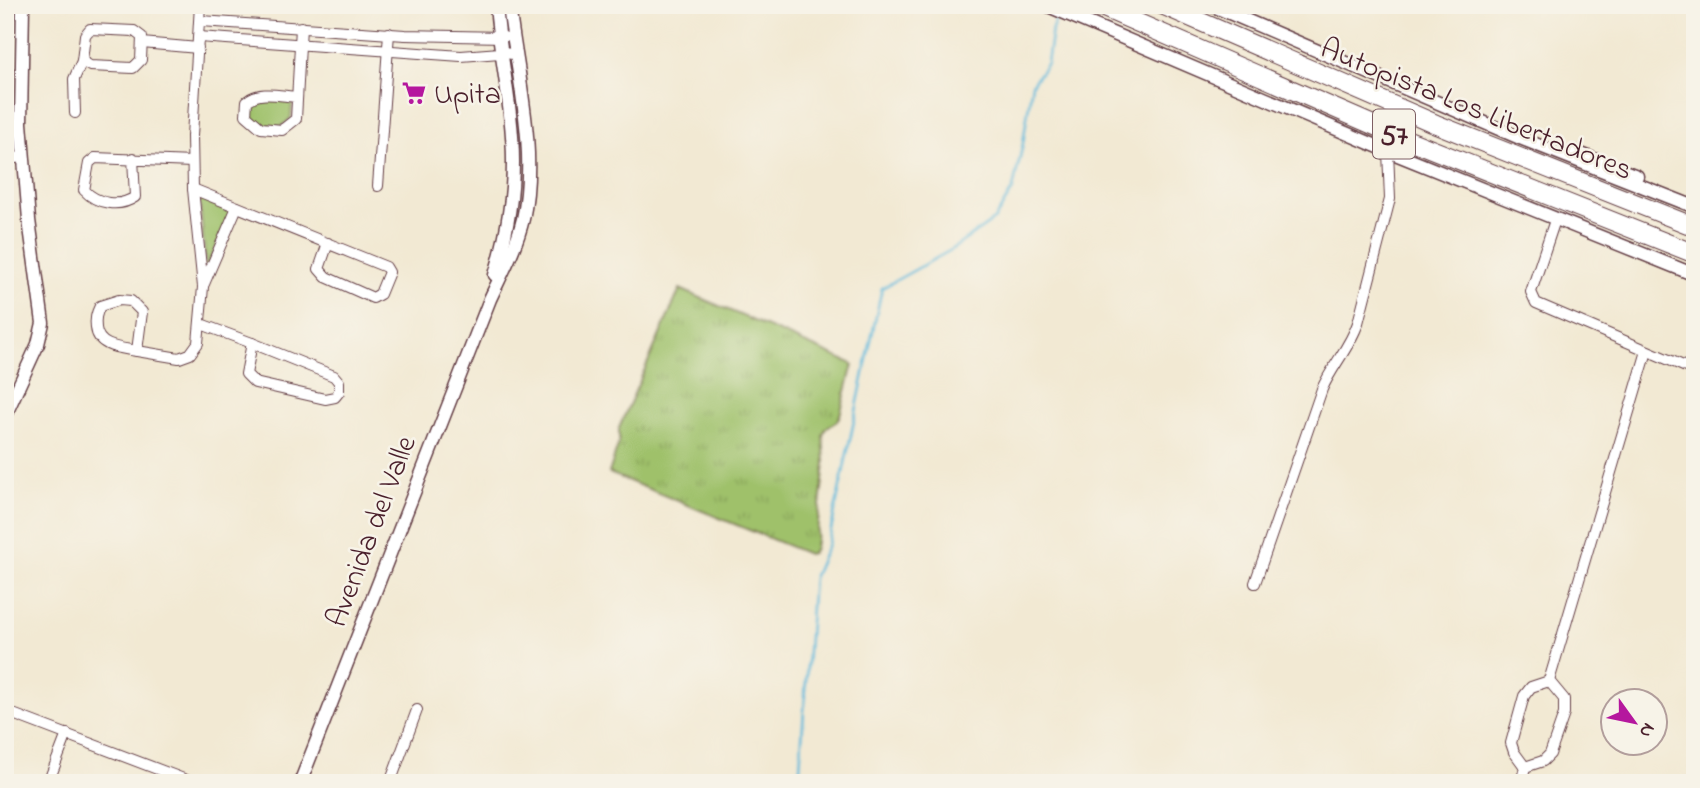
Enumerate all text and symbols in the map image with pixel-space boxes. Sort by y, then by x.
street label: Autopista Los Libertadores [1313,28,1639,194]
place label: Upita [434,74,501,118]
supermarket icon: Upita [400,79,428,107]
road number: 57 [1373,110,1415,158]
street label: Avenida del Valle [316,429,430,634]
north arrow [1598,686,1668,756]
text: N [1631,717,1661,743]

